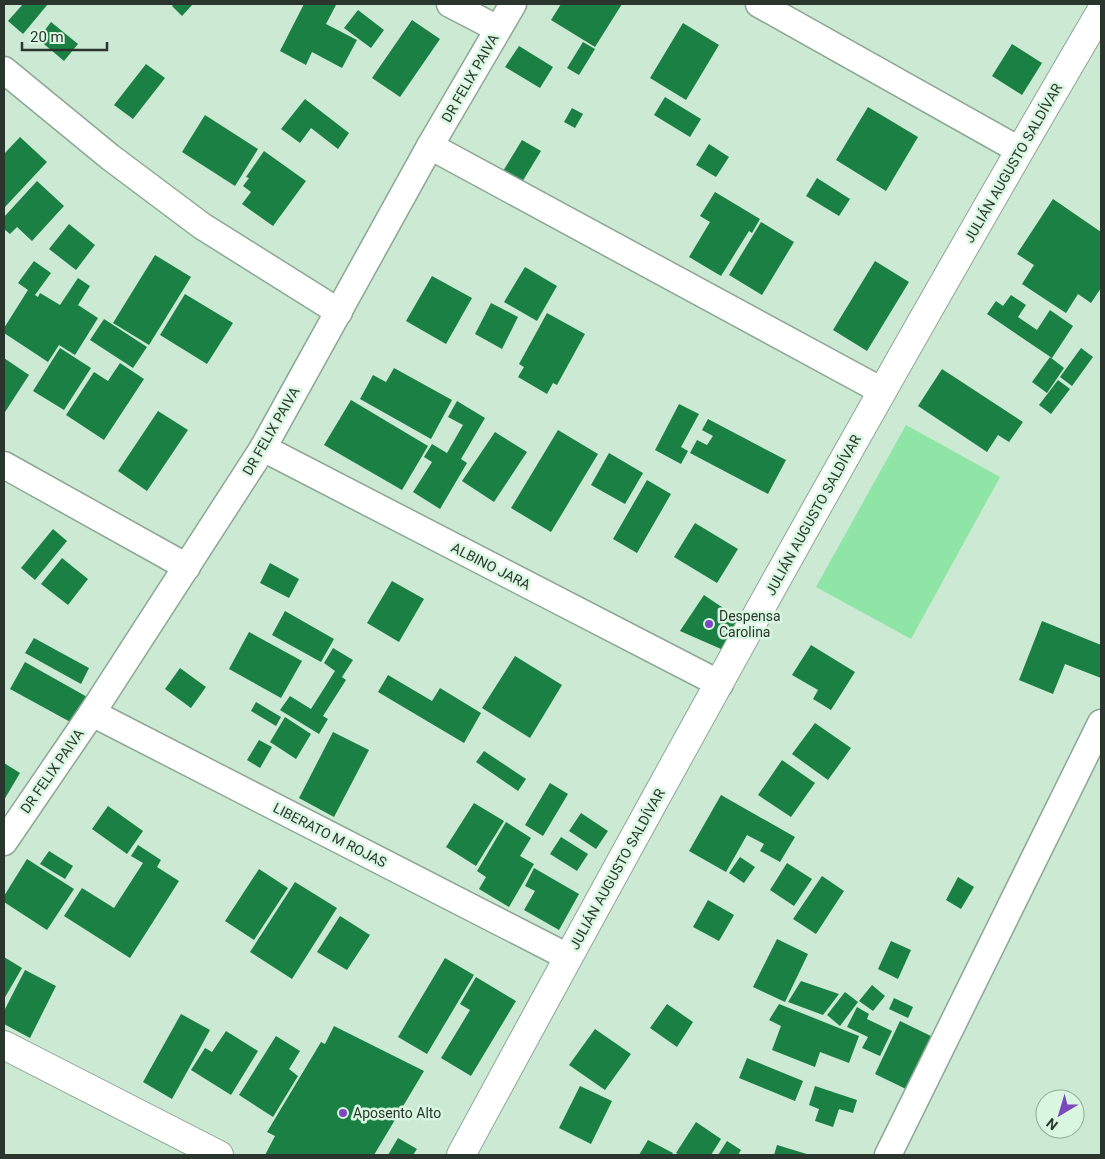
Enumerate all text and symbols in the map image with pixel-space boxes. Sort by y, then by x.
scale bar [22,20,108,52]
text: 20 m [30,28,64,46]
street label: DR FELIX PAIVA [438,31,502,125]
street label: JULIÁN AUGUSTO SALDÍVAR [960,80,1065,246]
street label: DR FELIX PAIVA [239,384,303,478]
street label: JULIÁN AUGUSTO SALDÍVAR [761,431,864,598]
street label: ALBINO JARA [449,539,533,593]
place label: Despensa Carolina [719,608,781,640]
marker: Despensa Carolina [703,618,715,630]
street label: DR FELIX PAIVA [17,726,87,816]
street label: JULIÁN AUGUSTO SALDÍVAR [565,785,668,952]
street label: LIBERATO M ROJAS [271,799,389,871]
north arrow [1035,1089,1085,1139]
place label: Aposento Alto [353,1105,441,1121]
marker: Aposento Alto [337,1107,349,1119]
text: N [1043,1115,1061,1134]

